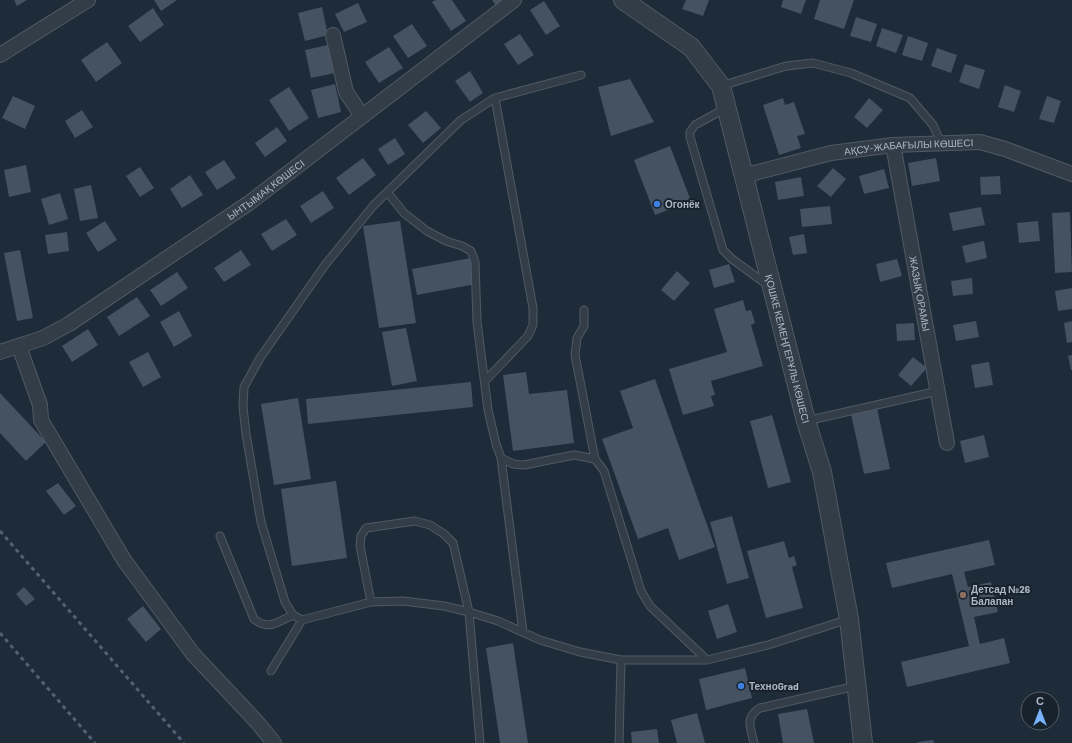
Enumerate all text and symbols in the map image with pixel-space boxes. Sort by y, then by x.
street label: АҚСУ-ЖАБАҒЫЛЫ КӨШЕСІ [843,136,974,157]
street label: ЫНТЫМАҚ КӨШЕСІ [225,157,307,222]
place label: Огонёк [665,198,701,210]
marker: Огонёк [652,199,662,209]
street label: ЖАЗЫҚ ОРАМЫ [907,255,933,332]
street label: ҚОШКЕ КЕМЕҢГЕРҰЛЫ КӨШЕСІ [763,273,812,425]
place label: Детсад №26 Балапан [971,583,1031,607]
marker: Детсад №26 Балапан [958,590,968,600]
place label: ТехноGrad [749,680,799,692]
marker: ТехноGrad [736,681,746,691]
north arrow [1020,691,1060,731]
text: С [1036,694,1044,707]

